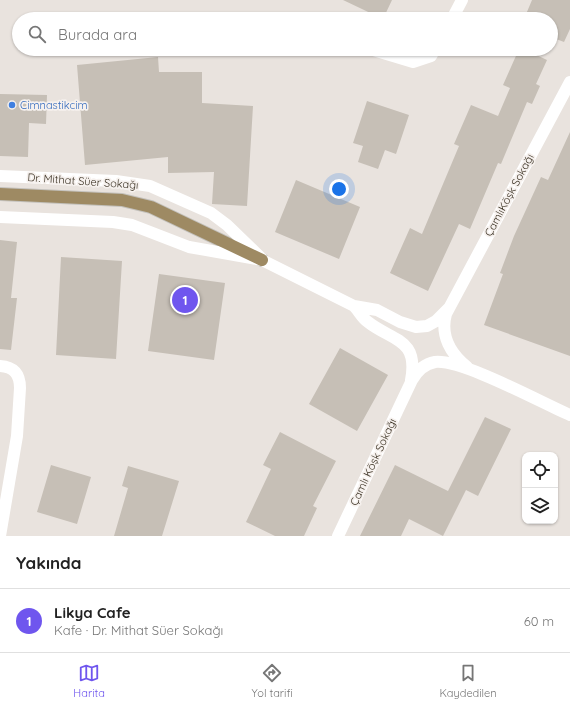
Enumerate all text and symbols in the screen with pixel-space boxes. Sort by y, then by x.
search box [12,12,558,56]
icon: search [26,23,48,45]
text: Burada ara [58,25,137,44]
place label: Cimnastikcim [20,98,88,112]
marker: Cimnastikcim [7,100,17,110]
street label: ÇamlıKöşk Sokağı [481,151,537,239]
street label: Dr. Mithat Süer Sokağı [27,170,139,192]
your location [329,179,349,199]
pin: 1 [172,285,198,315]
street label: Çamlı Köşk Sokağı [347,416,399,508]
map controls [522,452,558,524]
button: locate [522,452,558,488]
button: layers [522,488,558,524]
text: Yakında [16,552,81,573]
text: Likya Cafe [54,603,131,622]
text: 1 [26,613,32,629]
text: 60 m [524,613,554,629]
text: Kafe · Dr. Mithat Süer Sokağı [54,622,223,638]
tab: Harita [73,662,105,700]
tab: Yol tarifi [252,662,293,700]
tab: Kaydedilen [439,662,497,700]

